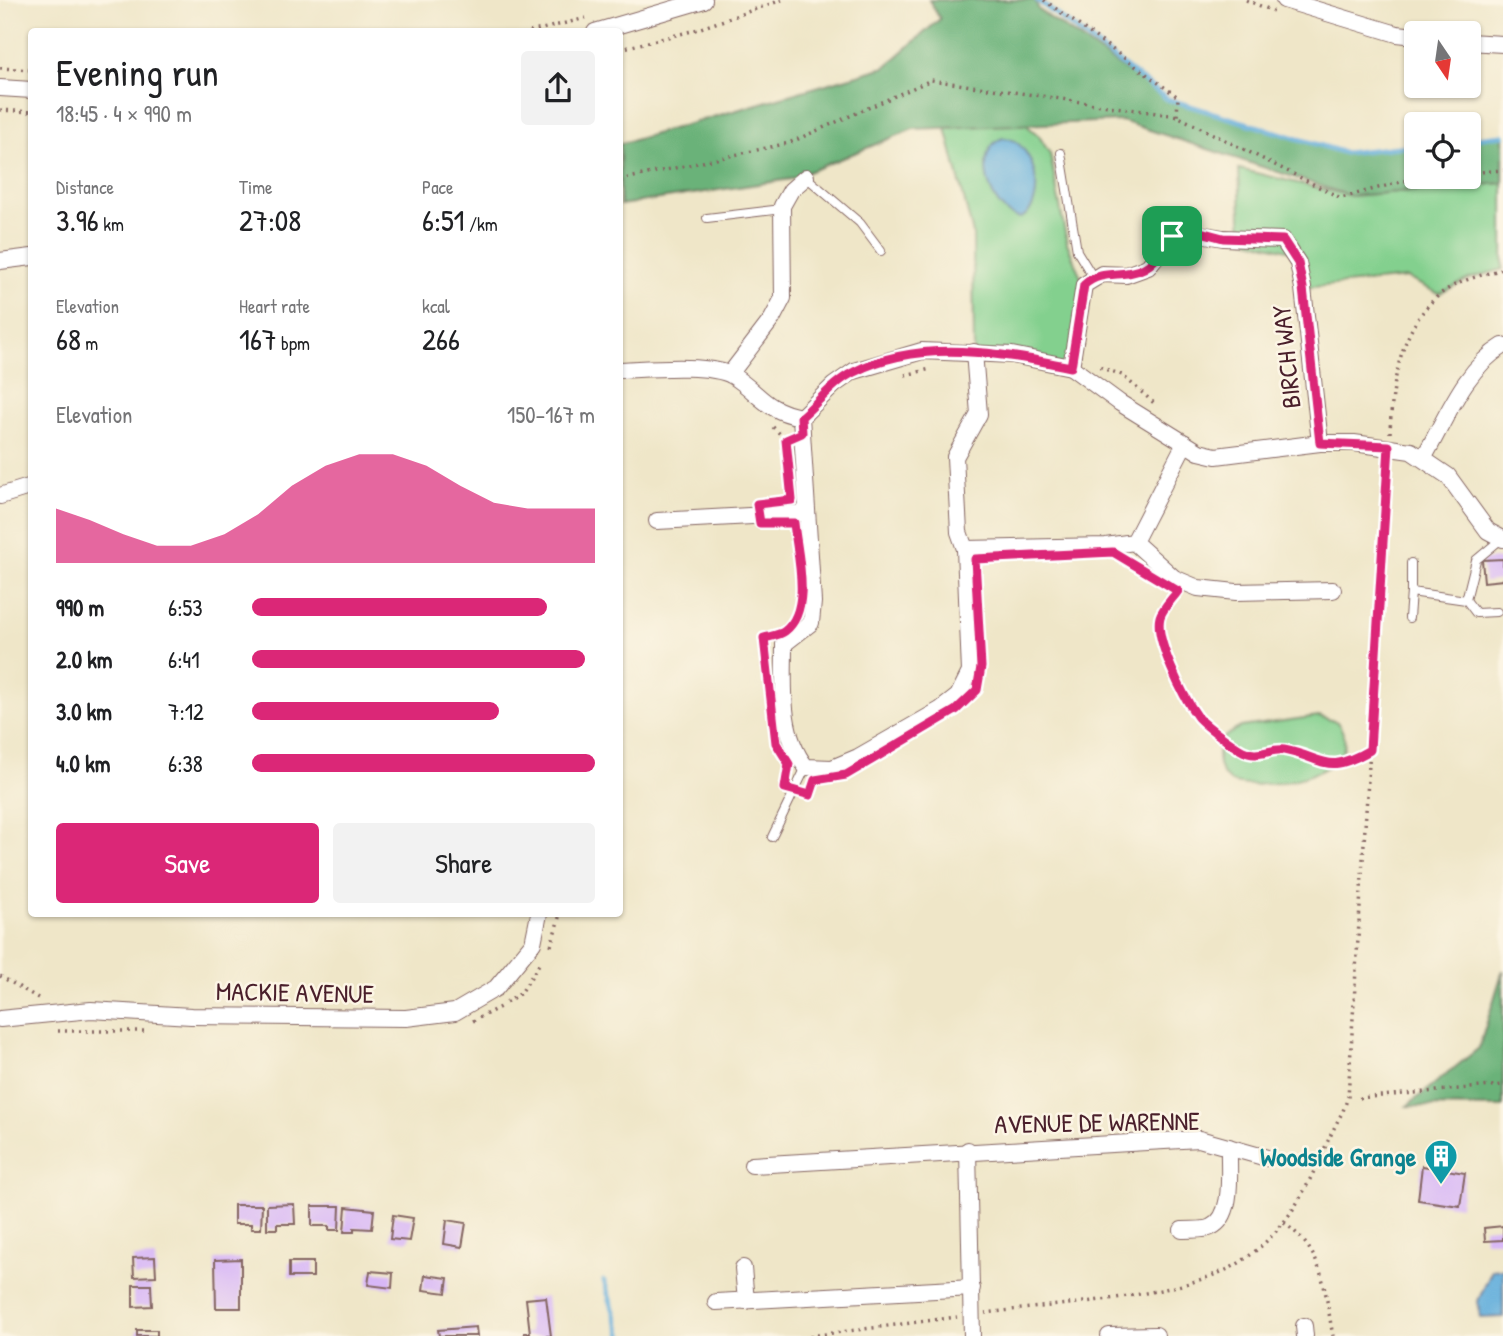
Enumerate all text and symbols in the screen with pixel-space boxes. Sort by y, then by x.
north arrow [1404,21,1480,98]
map controls [1404,21,1481,189]
text: Evening run [56,46,219,98]
button: share [521,51,595,125]
text: 18:45 · 4 × 990 m [56,98,192,129]
button: locate [1404,112,1481,189]
text: Distance [56,174,114,200]
text: Time [239,174,273,200]
text: Pace [422,174,454,200]
text: 3.96 [56,200,99,240]
text: 27:08 [239,200,301,240]
text: 6:51 [422,200,465,240]
pin [1142,206,1202,266]
text: km [99,211,124,237]
text: /km [465,211,498,237]
icon: arrive [1153,217,1191,255]
text: Elevation [56,293,119,319]
text: Heart rate [239,293,310,319]
text: kcal [422,293,450,319]
street label: BIRCH WAY [1263,303,1309,410]
text: 68 [56,319,81,359]
text: 167 [239,319,277,359]
text: 266 [422,319,460,359]
text: m [81,330,98,356]
text: bpm [277,330,310,356]
text: Elevation [56,399,132,430]
text: 150–167 m [507,399,595,430]
text: 990 m [56,592,104,623]
text: 6:53 [168,592,203,623]
text: 2.0 km [56,644,112,675]
text: 6:41 [168,644,200,675]
text: 3.0 km [56,696,112,727]
text: 7:12 [168,696,204,727]
text: 4.0 km [56,748,110,779]
text: 6:38 [168,748,203,779]
button: Save [56,823,319,903]
button: Share [333,823,595,903]
street label: MACKIE AVENUE [216,973,375,1011]
street label: AVENUE DE WARENNE [994,1103,1200,1141]
building icon: Woodside Grange [1422,1137,1460,1186]
place label: Woodside Grange [1260,1139,1417,1175]

